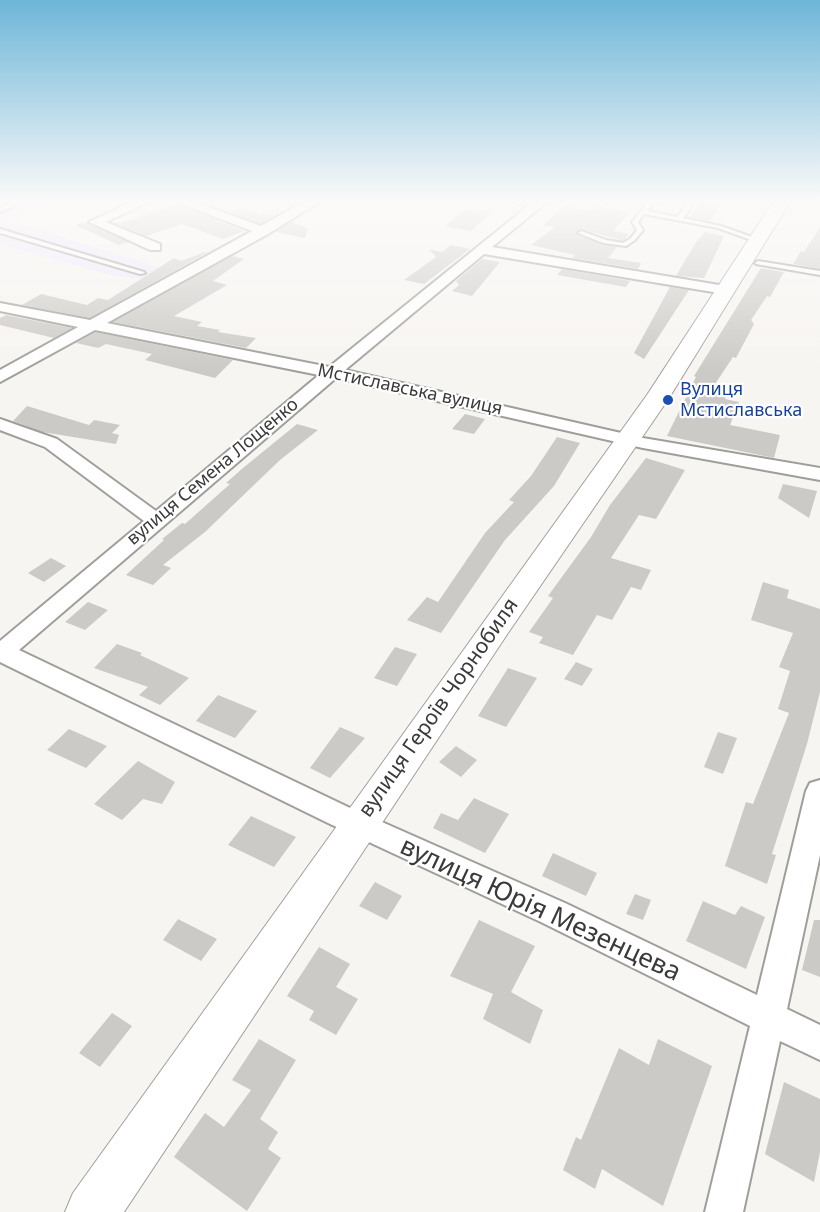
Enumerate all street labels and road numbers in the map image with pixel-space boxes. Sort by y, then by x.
street label: Мстиславська вулиця [316,360,504,420]
street label: вулиця Семена Лощенко [123,394,303,550]
street label: вулиця Героїв Чорнобиля [354,594,524,822]
street label: вулиця Юрія Мезенцева [395,831,685,989]

